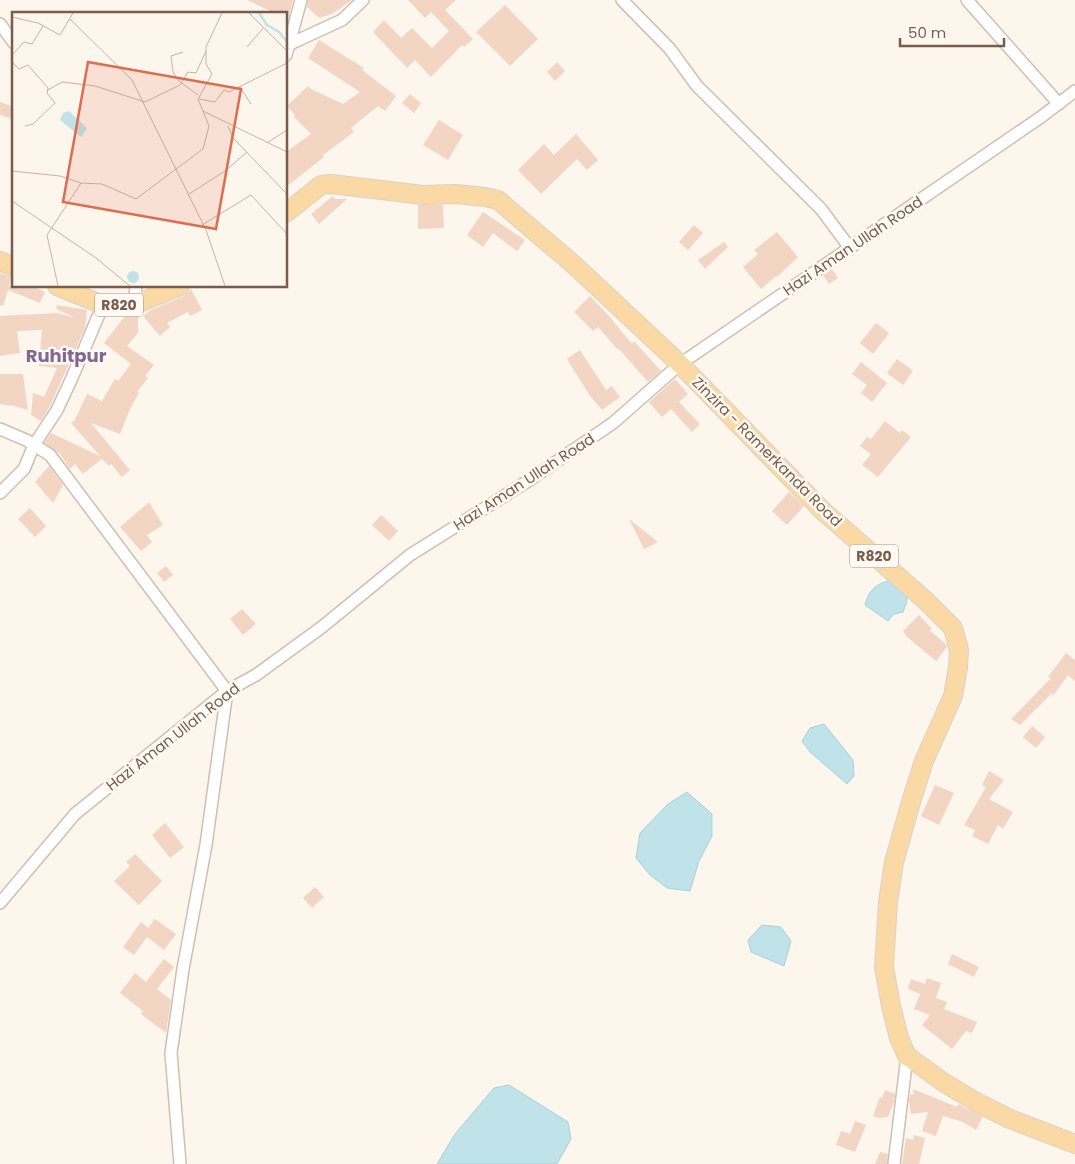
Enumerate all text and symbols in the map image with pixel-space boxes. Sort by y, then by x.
inset map [12,12,288,288]
scale bar [900,15,1004,47]
text: 50 m [908,22,946,43]
street label: Hazi Aman Ullah Road [779,191,927,300]
road number: R820 [95,294,143,316]
district label: Ruhitpur [26,343,107,368]
street label: Zinzira - Ramerkanda Road [688,372,847,531]
street label: Hazi Aman Ullah Road [449,428,598,535]
road number: R820 [850,544,898,568]
street label: Hazi Aman Ullah Road [101,678,244,796]

